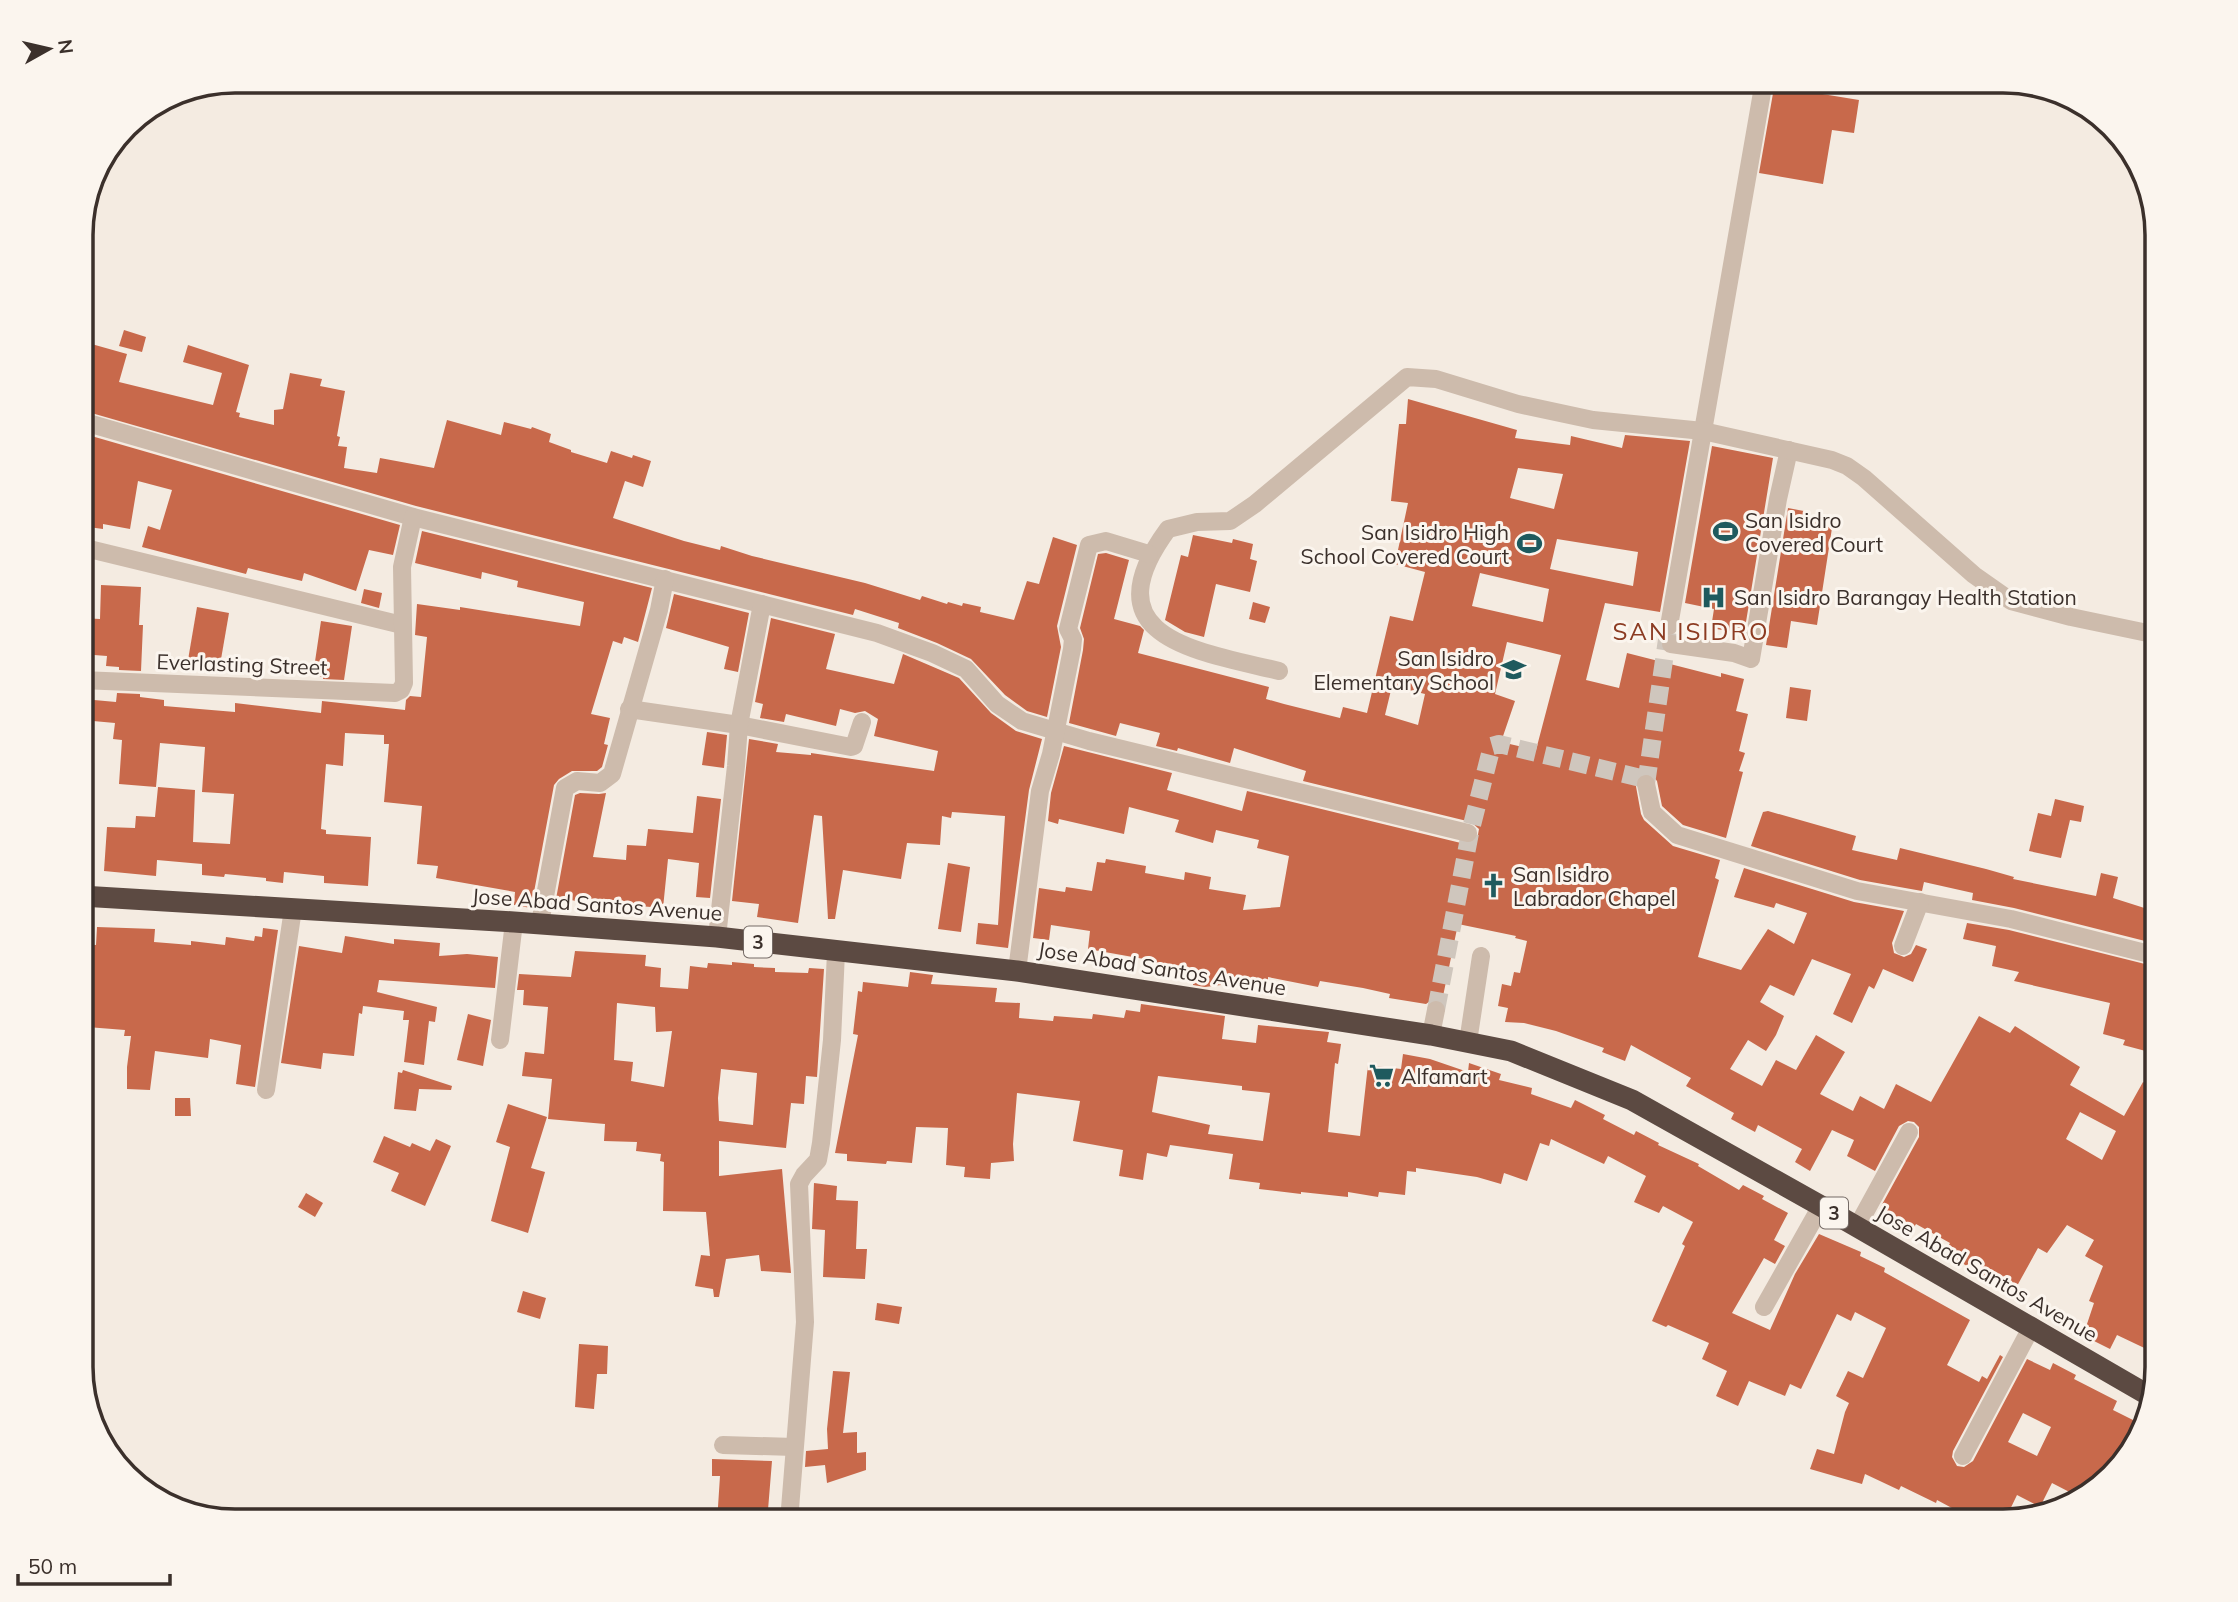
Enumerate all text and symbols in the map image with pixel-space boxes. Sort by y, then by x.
north arrow [14,14,84,84]
text: N [53,38,79,55]
place label: San Isidro Covered Court [1745,507,1883,557]
sports icon: San Isidro Covered Court [1711,518,1739,546]
place label: San Isidro High School Covered Court [1301,519,1509,569]
sports icon: San Isidro High School Covered Court [1515,530,1543,558]
hospital icon: San Isidro Barangay Health Station [1700,583,1728,611]
place label: San Isidro Barangay Health Station [1734,584,2077,610]
district label: SAN ISIDRO [1612,616,1770,646]
place label: San Isidro Elementary School [1313,645,1494,695]
street label: Everlasting Street [156,648,328,680]
school or university icon: San Isidro Elementary School [1500,656,1528,684]
place label: San Isidro Labrador Chapel [1513,861,1676,911]
church icon: San Isidro Labrador Chapel [1479,872,1507,900]
street label: Jose Abad Santos Avenue [471,882,723,926]
road number: 3 [744,926,772,958]
street label: Jose Abad Santos Avenue [1036,936,1288,1000]
supermarket icon: Alfamart [1367,1062,1395,1090]
place label: Alfamart [1401,1063,1488,1089]
road number: 3 [1820,1198,1848,1228]
street label: Jose Abad Santos Avenue [1872,1199,2102,1347]
scale bar [18,1542,170,1586]
text: 50 m [28,1553,77,1579]

